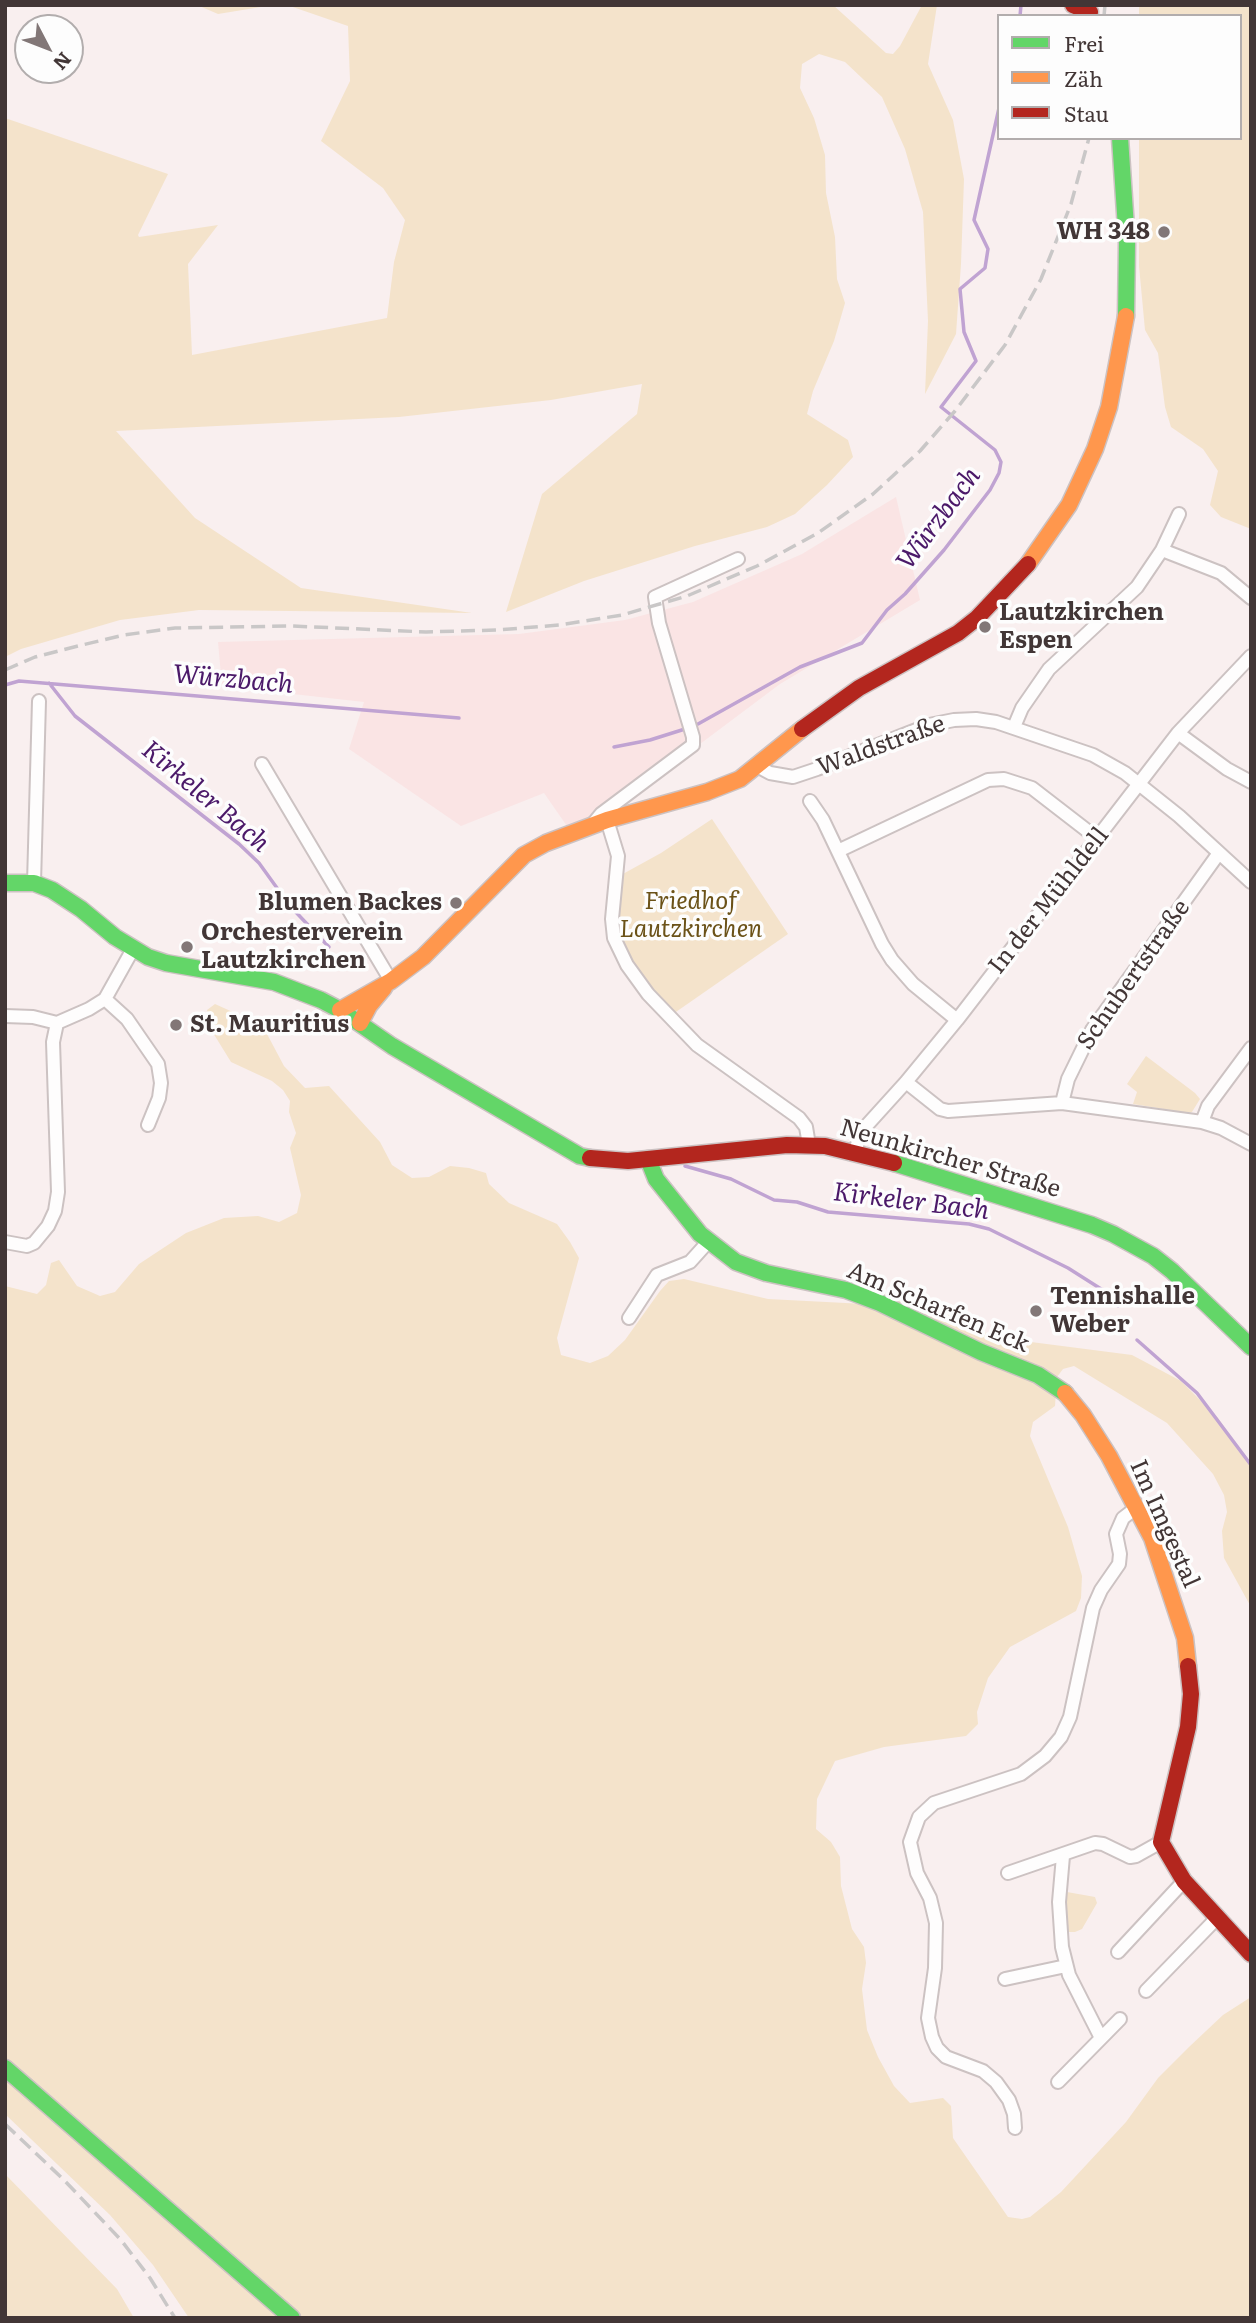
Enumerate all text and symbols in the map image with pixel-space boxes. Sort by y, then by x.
north arrow [14,14,84,84]
legend [997,14,1242,140]
text: Frei [1064,27,1104,58]
text: N [47,46,79,77]
text: Zäh [1064,62,1103,93]
text: Stau [1064,97,1109,128]
place label: WH 348 [1056,218,1150,246]
marker: WH 348 [1156,224,1172,240]
water label: Würzbach [890,462,988,576]
place label: Lautzkirchen Espen [999,599,1164,655]
marker: Lautzkirchen Espen [977,619,993,635]
water label: Würzbach [172,659,294,701]
street label: Waldstraße [813,710,949,782]
water label: Kirkeler Bach [135,735,275,859]
street label: In der Mühldell [983,822,1115,980]
park label: Friedhof Lautzkirchen [620,888,762,944]
place label: Blumen Backes [258,889,442,917]
marker: Blumen Backes [448,895,464,911]
street label: Schubertstraße [1072,895,1196,1055]
place label: Orchesterverein Lautzkirchen [201,919,403,975]
marker: Orchesterverein Lautzkirchen [179,939,195,955]
place label: St. Mauritius [190,1011,349,1039]
marker: St. Mauritius [168,1017,184,1033]
street label: Neunkircher Straße [836,1114,1064,1204]
water label: Kirkeler Bach [831,1177,991,1227]
street label: Am Scharfen Eck [843,1257,1033,1359]
place label: Tennishalle Weber [1050,1283,1195,1339]
marker: Tennishalle Weber [1028,1303,1044,1319]
street label: Im Imgestal [1123,1456,1205,1592]

